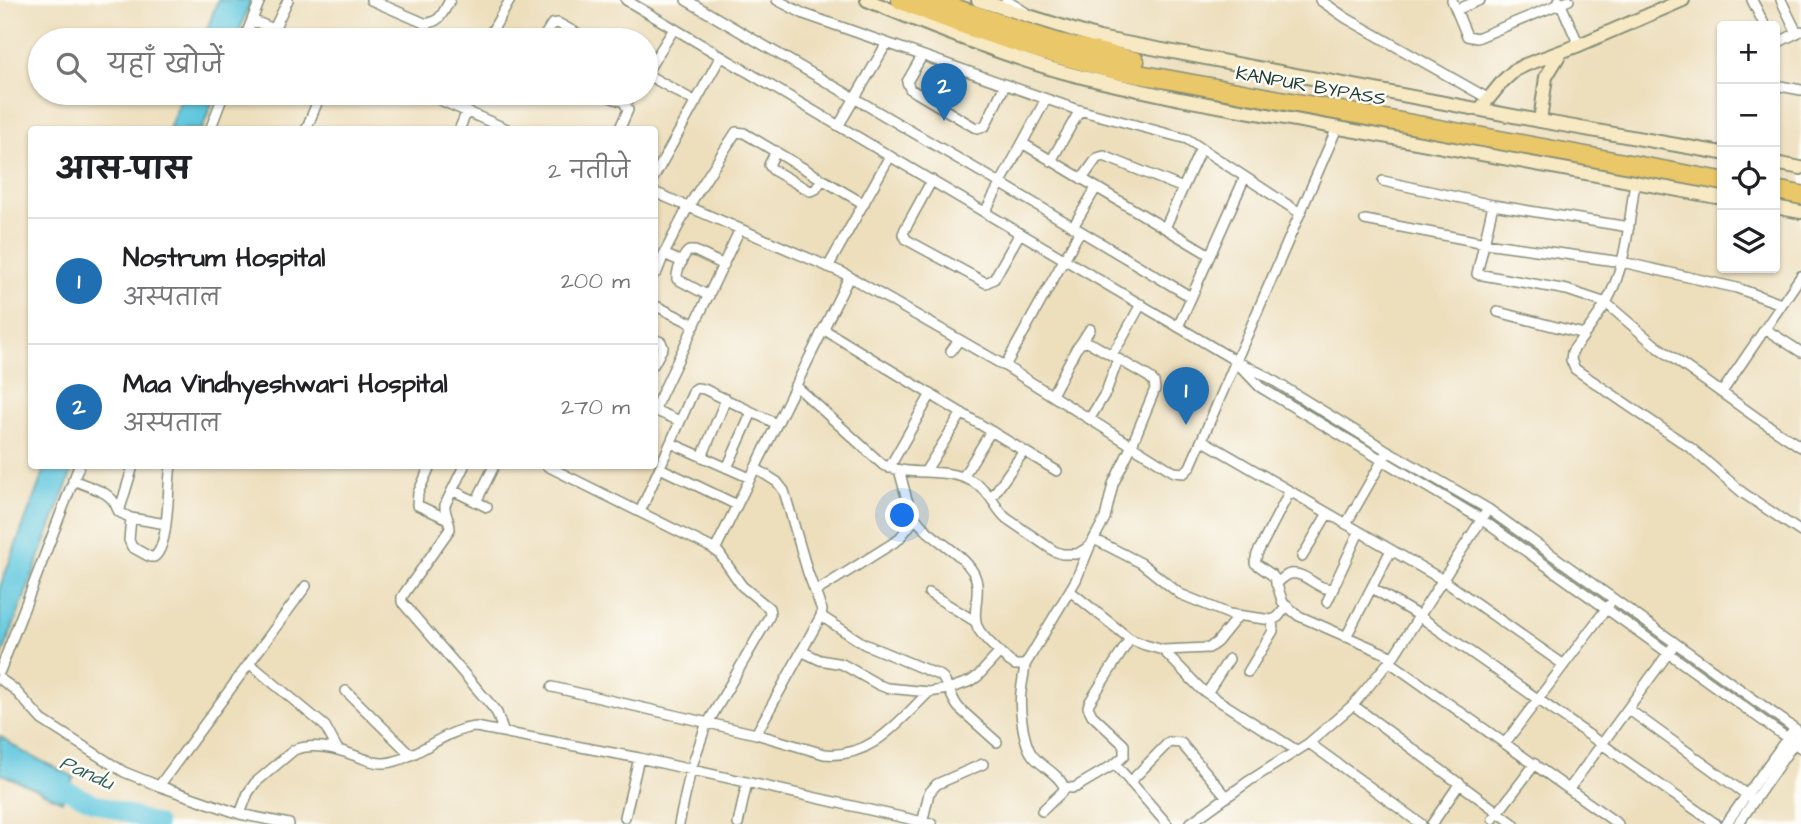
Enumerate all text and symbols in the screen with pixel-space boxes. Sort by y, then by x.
map controls [1717,21,1780,273]
button: + [1717,21,1780,84]
search box [28,28,658,105]
text: यहाँ खोजें [108,47,224,83]
icon: search [52,48,90,86]
street label: KANPUR BYPASS [1234,60,1388,113]
pin: 2 [921,63,967,121]
button: − [1717,84,1780,147]
button: locate [1717,147,1780,210]
text: आस-पास [56,149,190,191]
text: 2 नतीजे [548,155,630,187]
button: layers [1717,210,1780,273]
text: Nostrum Hospital [123,240,325,276]
text: 1 [78,265,80,297]
text: 200 m [561,265,630,297]
text: अस्पताल [123,282,221,314]
text: Maa Vindhyeshwari Hospital [123,366,448,402]
pin: 1 [1163,367,1209,425]
text: 2 [72,391,86,423]
text: 270 m [561,391,630,423]
text: अस्पताल [123,408,221,440]
your location [885,498,919,532]
water label: Pandu [55,748,119,798]

